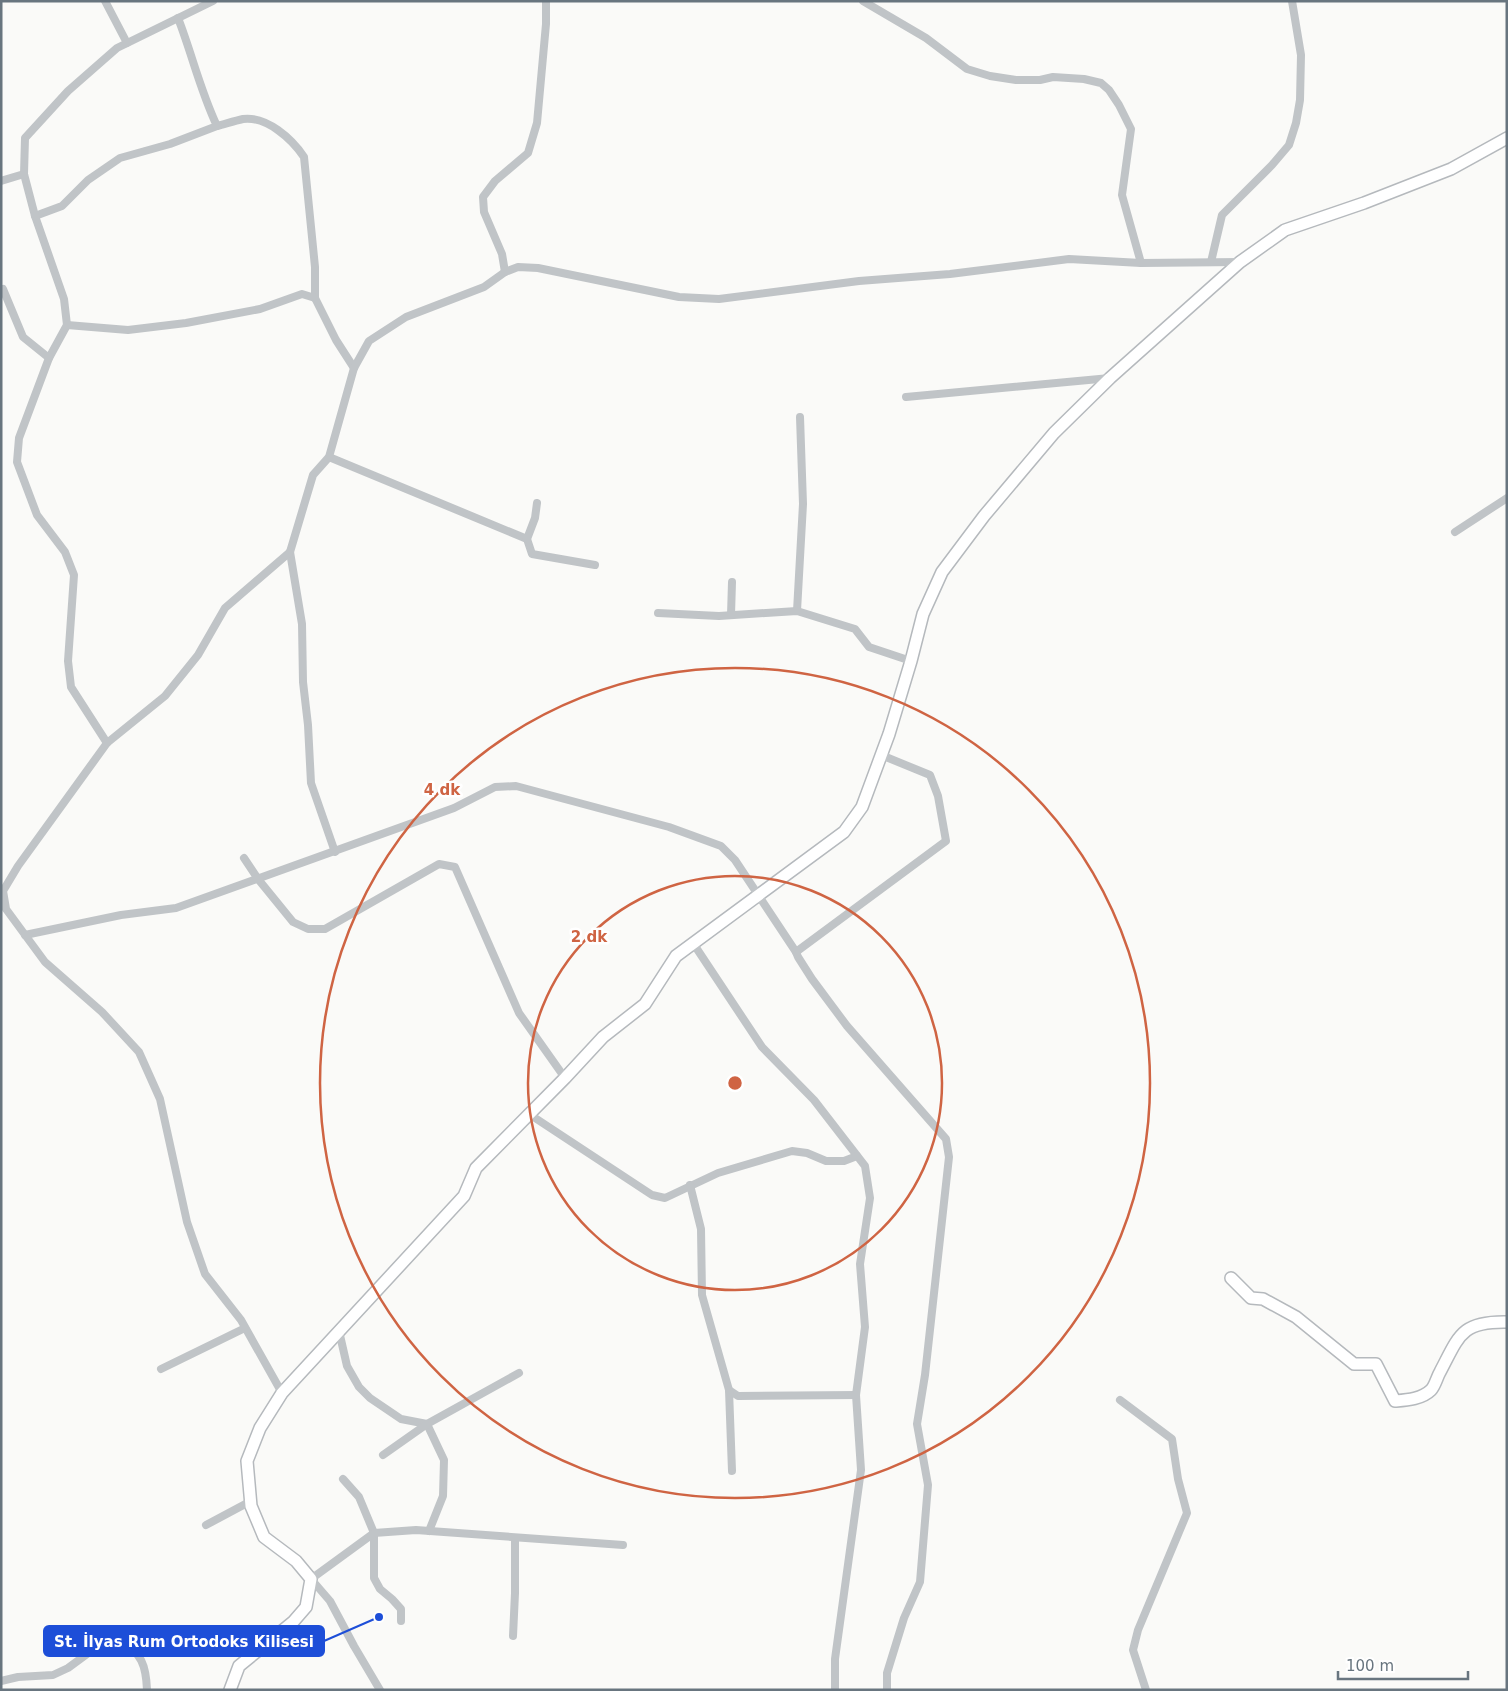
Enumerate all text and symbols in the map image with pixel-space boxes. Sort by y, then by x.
text: 4 dk [424,781,461,799]
text: 2 dk [571,928,608,946]
centre of rings [726,1074,744,1092]
callout: St. İlyas Rum Ortodoks Kilisesi [44,1626,324,1656]
text: St. İlyas Rum Ortodoks Kilisesi [54,1632,314,1651]
scale bar [1338,1648,1468,1680]
text: 100 m [1346,1657,1394,1675]

